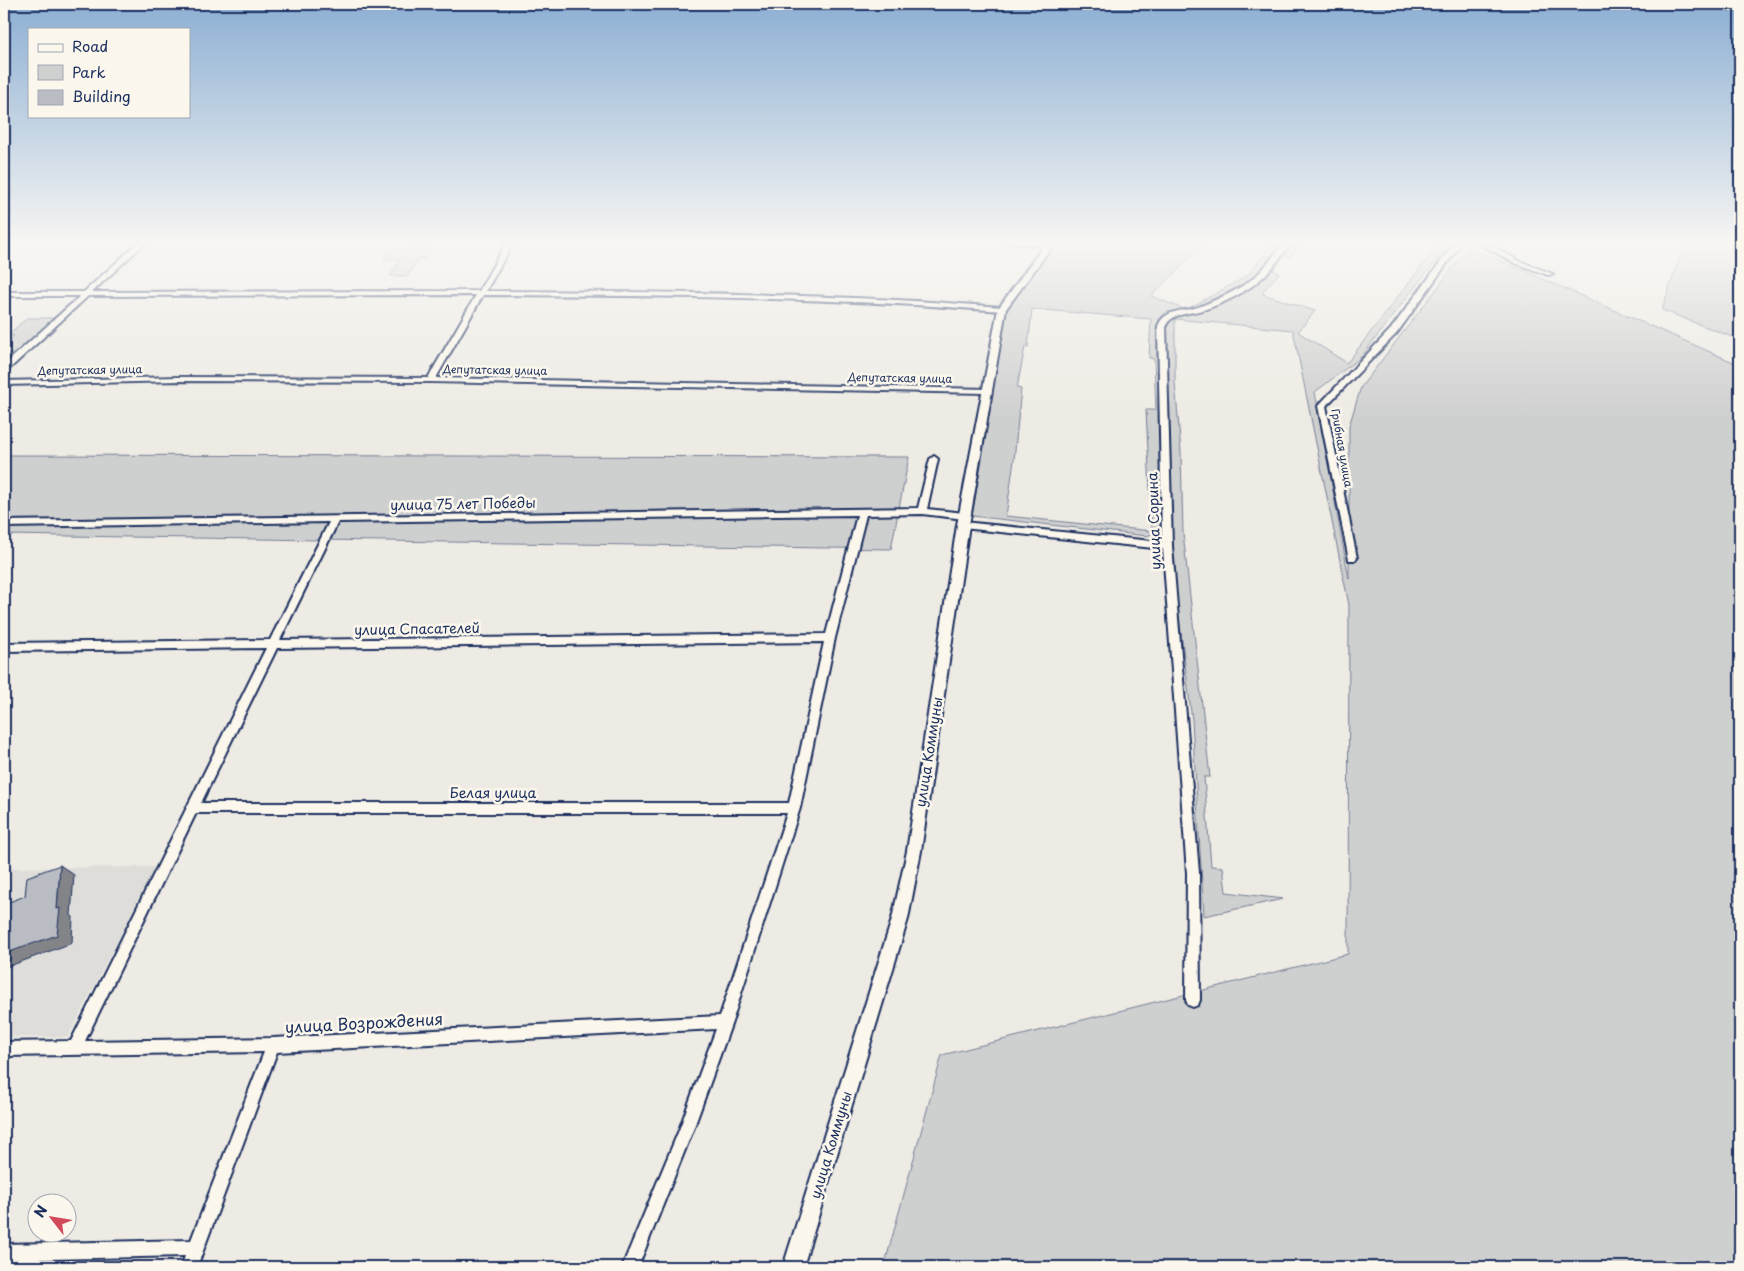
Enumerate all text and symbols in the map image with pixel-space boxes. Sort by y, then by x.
legend [28,28,190,118]
text: Road [72,34,108,57]
text: Park [72,60,106,83]
text: Building [72,84,131,107]
street label: Депутатская улица [37,360,143,379]
street label: Депутатская улица [442,360,548,379]
street label: Депутатская улица [847,368,953,387]
street label: Грибная улица [1327,407,1358,489]
street label: улица Сорина [1141,472,1166,570]
street label: улица 75 лет Победы [390,492,536,515]
street label: улица Спасателей [354,617,480,640]
street label: улица Коммуны [909,695,948,809]
street label: Белая улица [450,782,536,803]
street label: улица Возрождения [284,1006,444,1038]
street label: улица Коммуны [804,1088,857,1201]
north arrow [28,1194,78,1244]
text: N [29,1201,52,1221]

